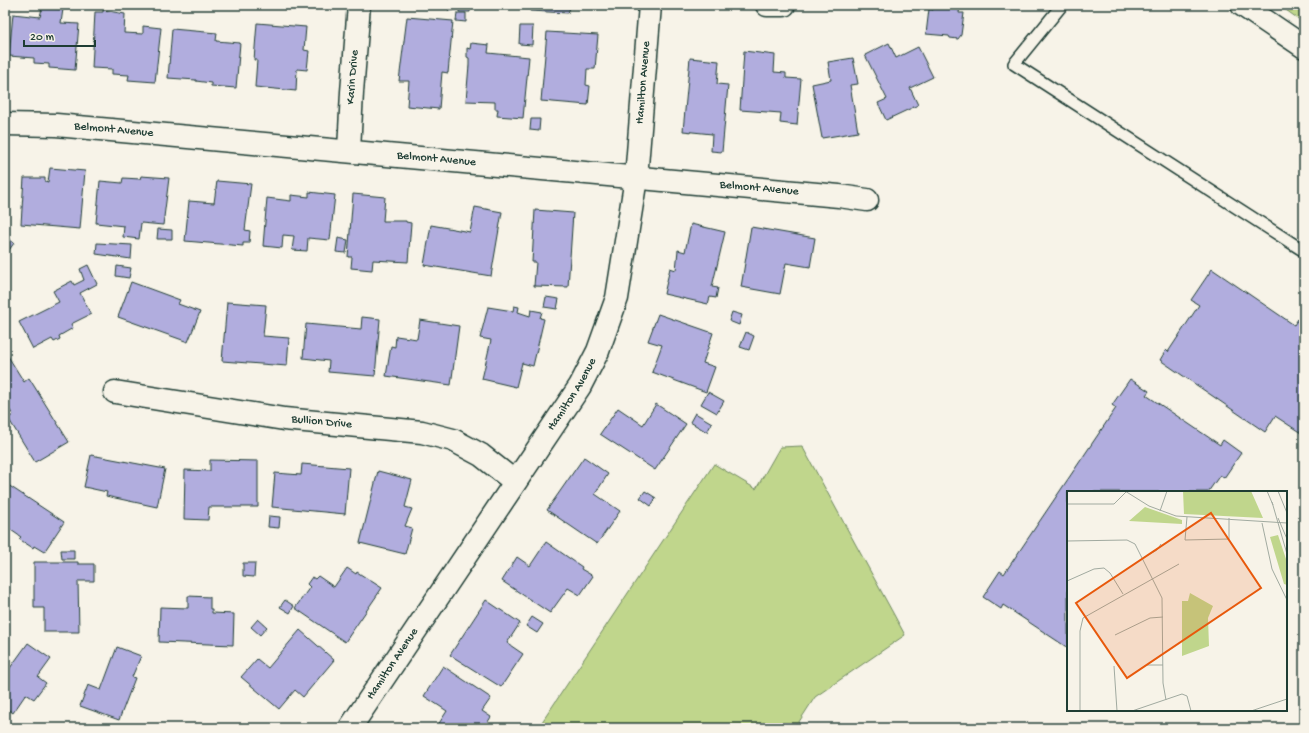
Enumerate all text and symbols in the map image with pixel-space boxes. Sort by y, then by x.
scale bar [24,22,95,48]
text: 20 m [30,31,55,45]
street label: Hamilton Avenue [633,40,654,125]
street label: Karin Drive [344,48,362,105]
street label: Belmont Avenue [73,120,155,141]
street label: Belmont Avenue [395,149,477,170]
street label: Belmont Avenue [718,178,800,199]
street label: Hamilton Avenue [545,355,601,434]
street label: Bullion Drive [290,413,353,432]
inset map [1067,491,1287,711]
street label: Hamilton Avenue [364,625,422,703]

